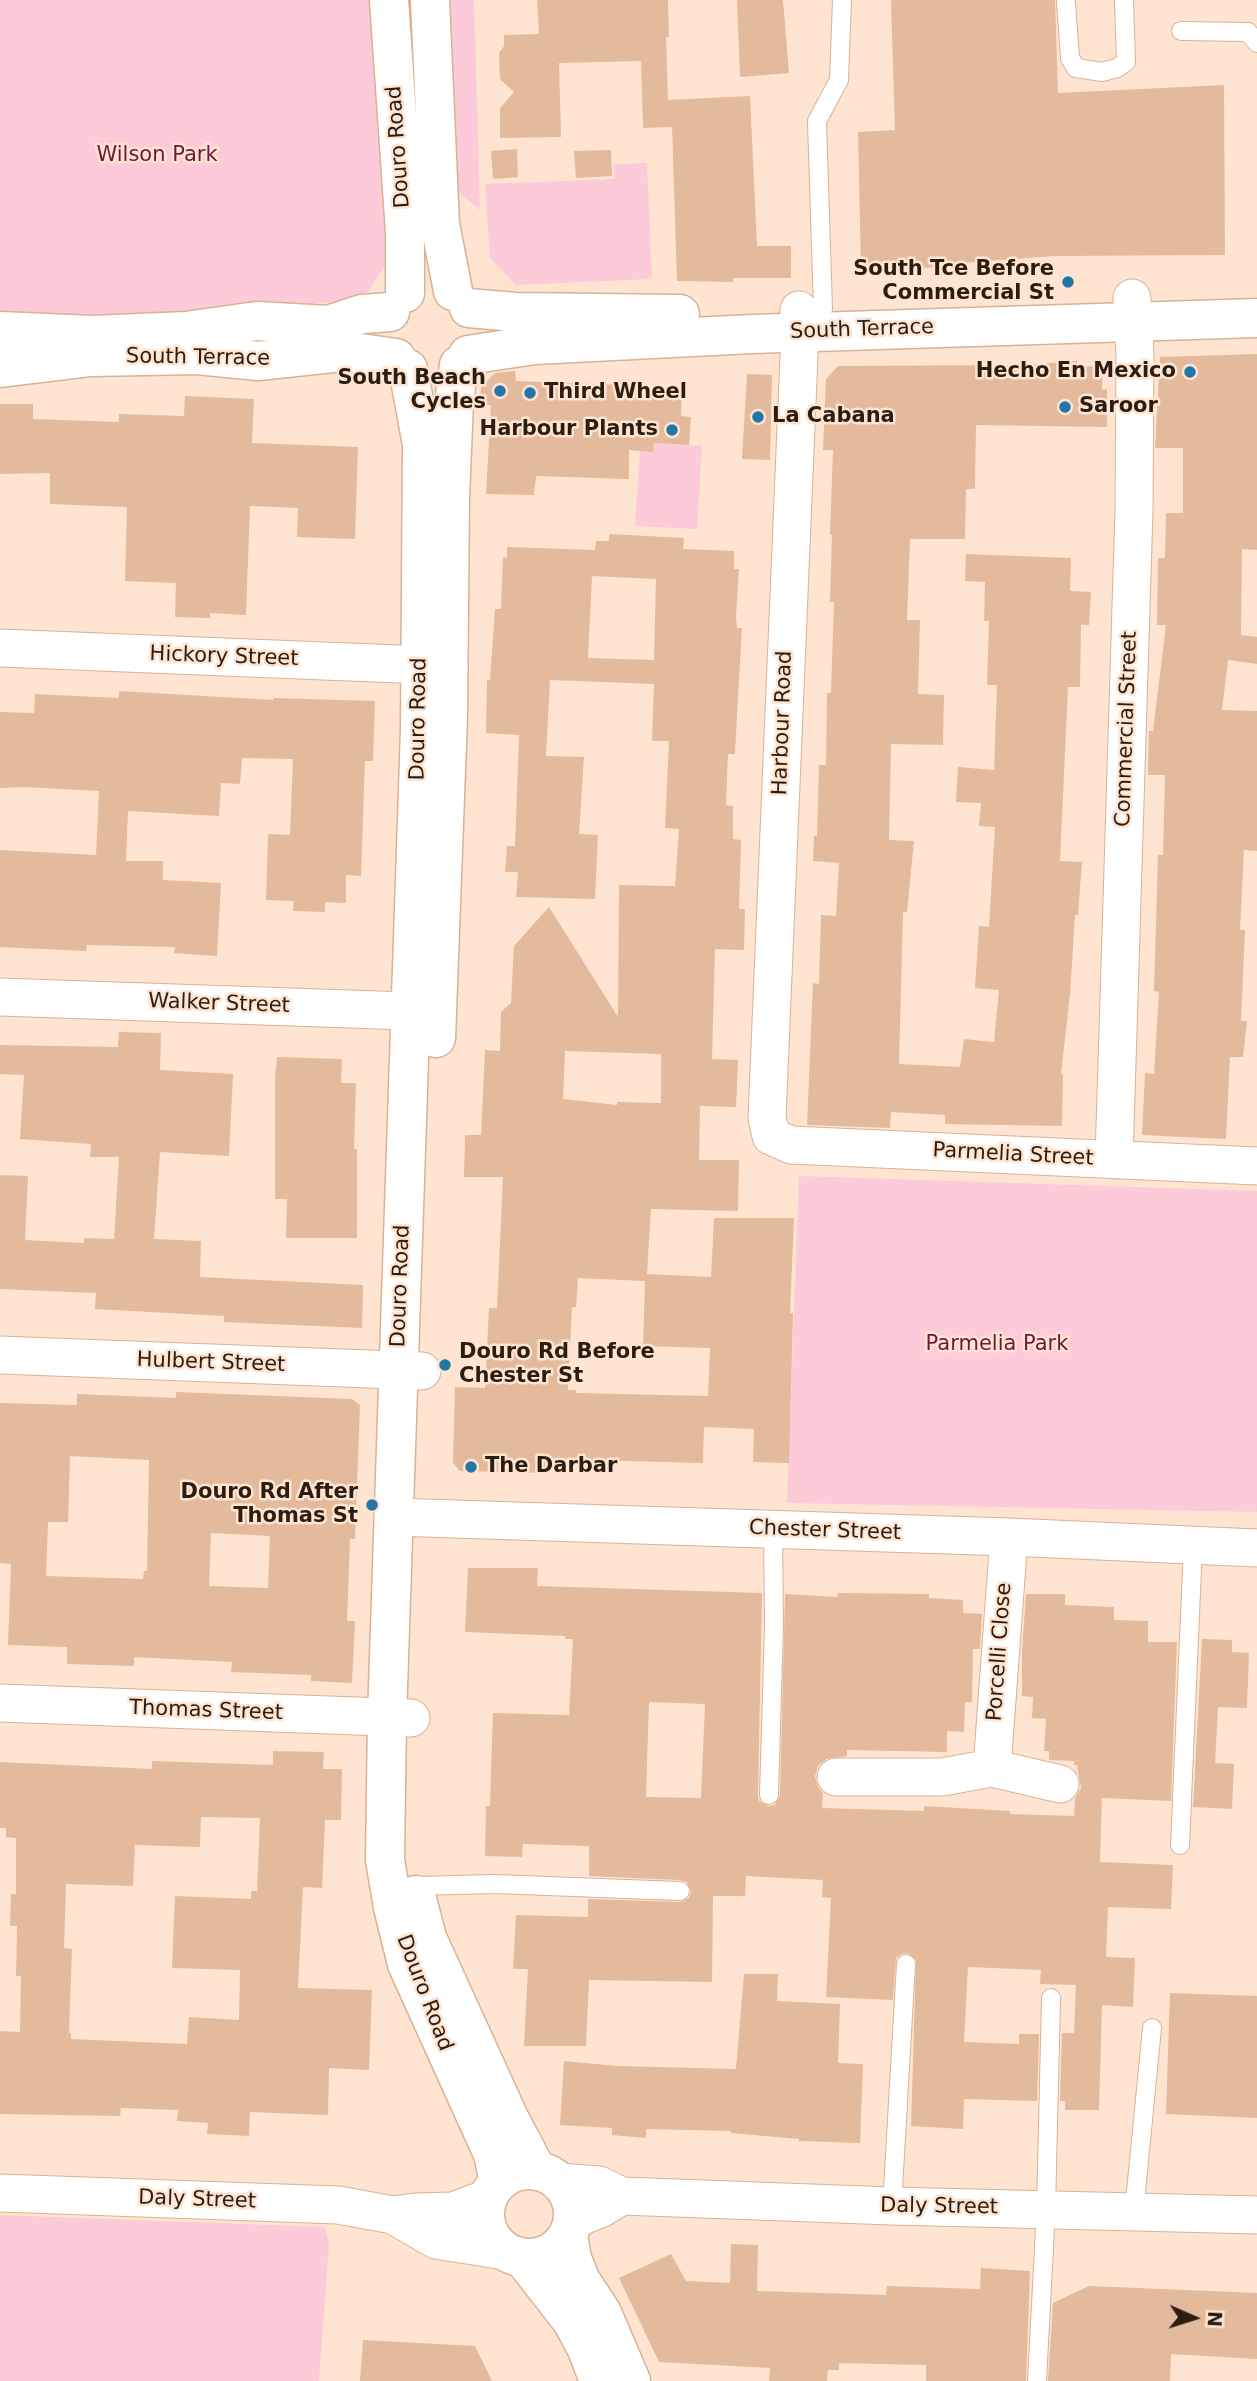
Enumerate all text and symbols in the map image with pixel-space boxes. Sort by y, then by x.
street label: Douro Road [382,85,416,209]
park label: Wilson Park [96,143,218,169]
place label: South Tce Before Commercial St [853,257,1054,307]
marker: South Tce Before Commercial St [1060,274,1076,290]
street label: South Terrace [790,315,934,345]
street label: South Terrace [126,344,270,372]
place label: Hecho En Mexico [976,359,1176,385]
marker: Hecho En Mexico [1182,364,1198,380]
place label: South Beach Cycles [337,366,486,416]
place label: Third Wheel [544,380,687,406]
marker: South Beach Cycles [492,383,508,399]
marker: Third Wheel [522,385,538,401]
place label: Saroor [1079,394,1158,420]
marker: Saroor [1057,399,1073,415]
place label: La Cabana [772,404,895,430]
marker: La Cabana [750,409,766,425]
place label: Harbour Plants [480,417,658,443]
marker: Harbour Plants [664,422,680,438]
street label: Commercial Street [1111,631,1143,827]
street label: Hickory Street [149,642,299,672]
street label: Harbour Road [768,650,798,796]
street label: Douro Road [405,657,433,781]
street label: Walker Street [148,989,290,1019]
street label: Parmelia Street [932,1138,1094,1172]
street label: Douro Road [386,1224,416,1348]
park label: Parmelia Park [926,1332,1068,1358]
place label: Douro Rd Before Chester St [459,1340,655,1390]
street label: Hulbert Street [136,1348,286,1378]
marker: Douro Rd Before Chester St [437,1357,453,1373]
place label: The Darbar [485,1454,617,1480]
marker: The Darbar [463,1459,479,1475]
place label: Douro Rd After Thomas St [181,1480,358,1530]
marker: Douro Rd After Thomas St [364,1497,380,1513]
street label: Chester Street [749,1516,901,1546]
street label: Porcelli Close [983,1582,1017,1722]
street label: Thomas Street [129,1696,283,1726]
street label: Douro Road [390,1931,458,2055]
street label: Daly Street [138,2185,256,2215]
street label: Daly Street [880,2193,998,2221]
north arrow [1159,2283,1229,2353]
text: N [1204,2311,1226,2328]

